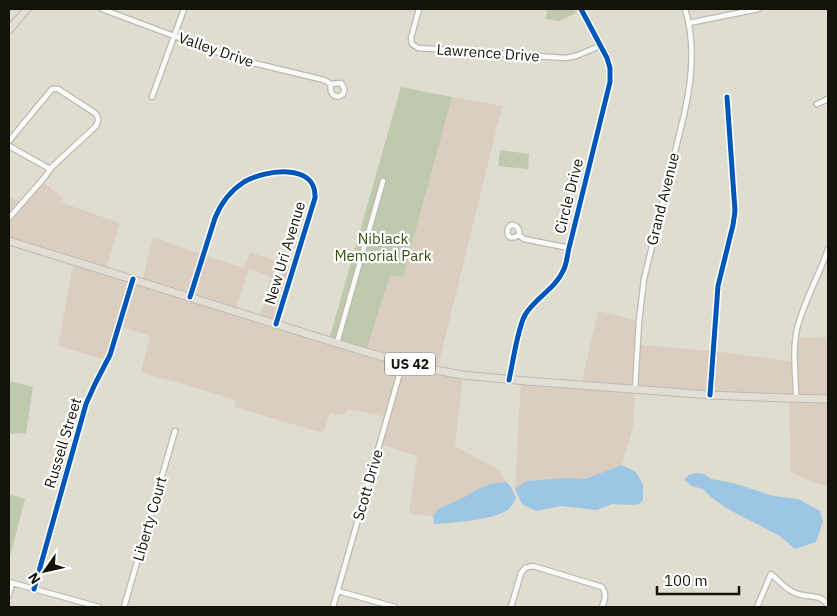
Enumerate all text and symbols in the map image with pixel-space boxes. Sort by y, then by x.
street label: Valley Drive [176,28,257,71]
street label: Lawrence Drive [436,39,540,66]
street label: Grand Avenue [642,151,683,247]
street label: Circle Drive [550,156,587,235]
street label: New Uri Avenue [260,199,309,307]
park label: Niblack Memorial Park [334,229,432,265]
road number: US 42 [385,352,435,376]
street label: Russell Street [40,395,85,490]
street label: Scott Drive [348,447,387,523]
street label: Liberty Court [128,474,171,563]
north arrow [20,546,70,596]
scale bar [657,564,740,596]
text: N [24,569,45,588]
text: 100 m [664,571,708,590]

